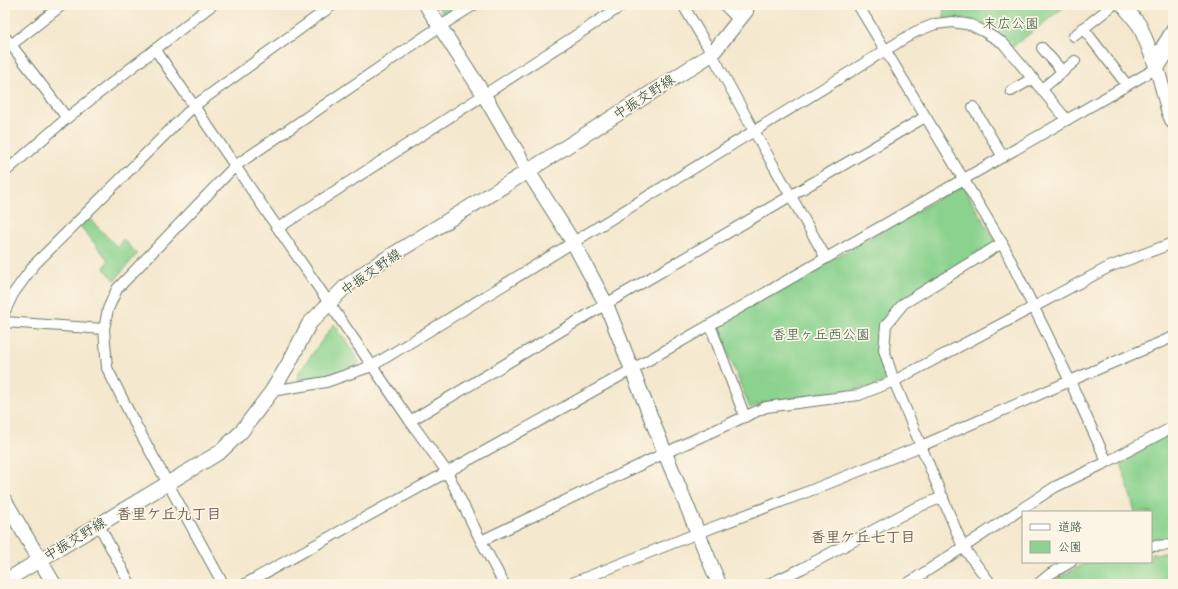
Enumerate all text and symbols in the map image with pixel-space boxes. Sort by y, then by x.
park label: 末広公園 [983,15,1039,32]
street label: 中振交野線 [610,71,678,123]
street label: 中振交野線 [337,245,405,299]
park label: 香里ヶ丘西公園 [772,326,870,343]
district label: 香里ケ丘九丁目 [116,505,222,524]
legend [1022,511,1152,563]
street label: 中振交野線 [41,514,109,564]
text: 道路 [1058,519,1082,535]
district label: 香里ケ丘七丁目 [810,528,916,547]
text: 公園 [1058,539,1082,555]

